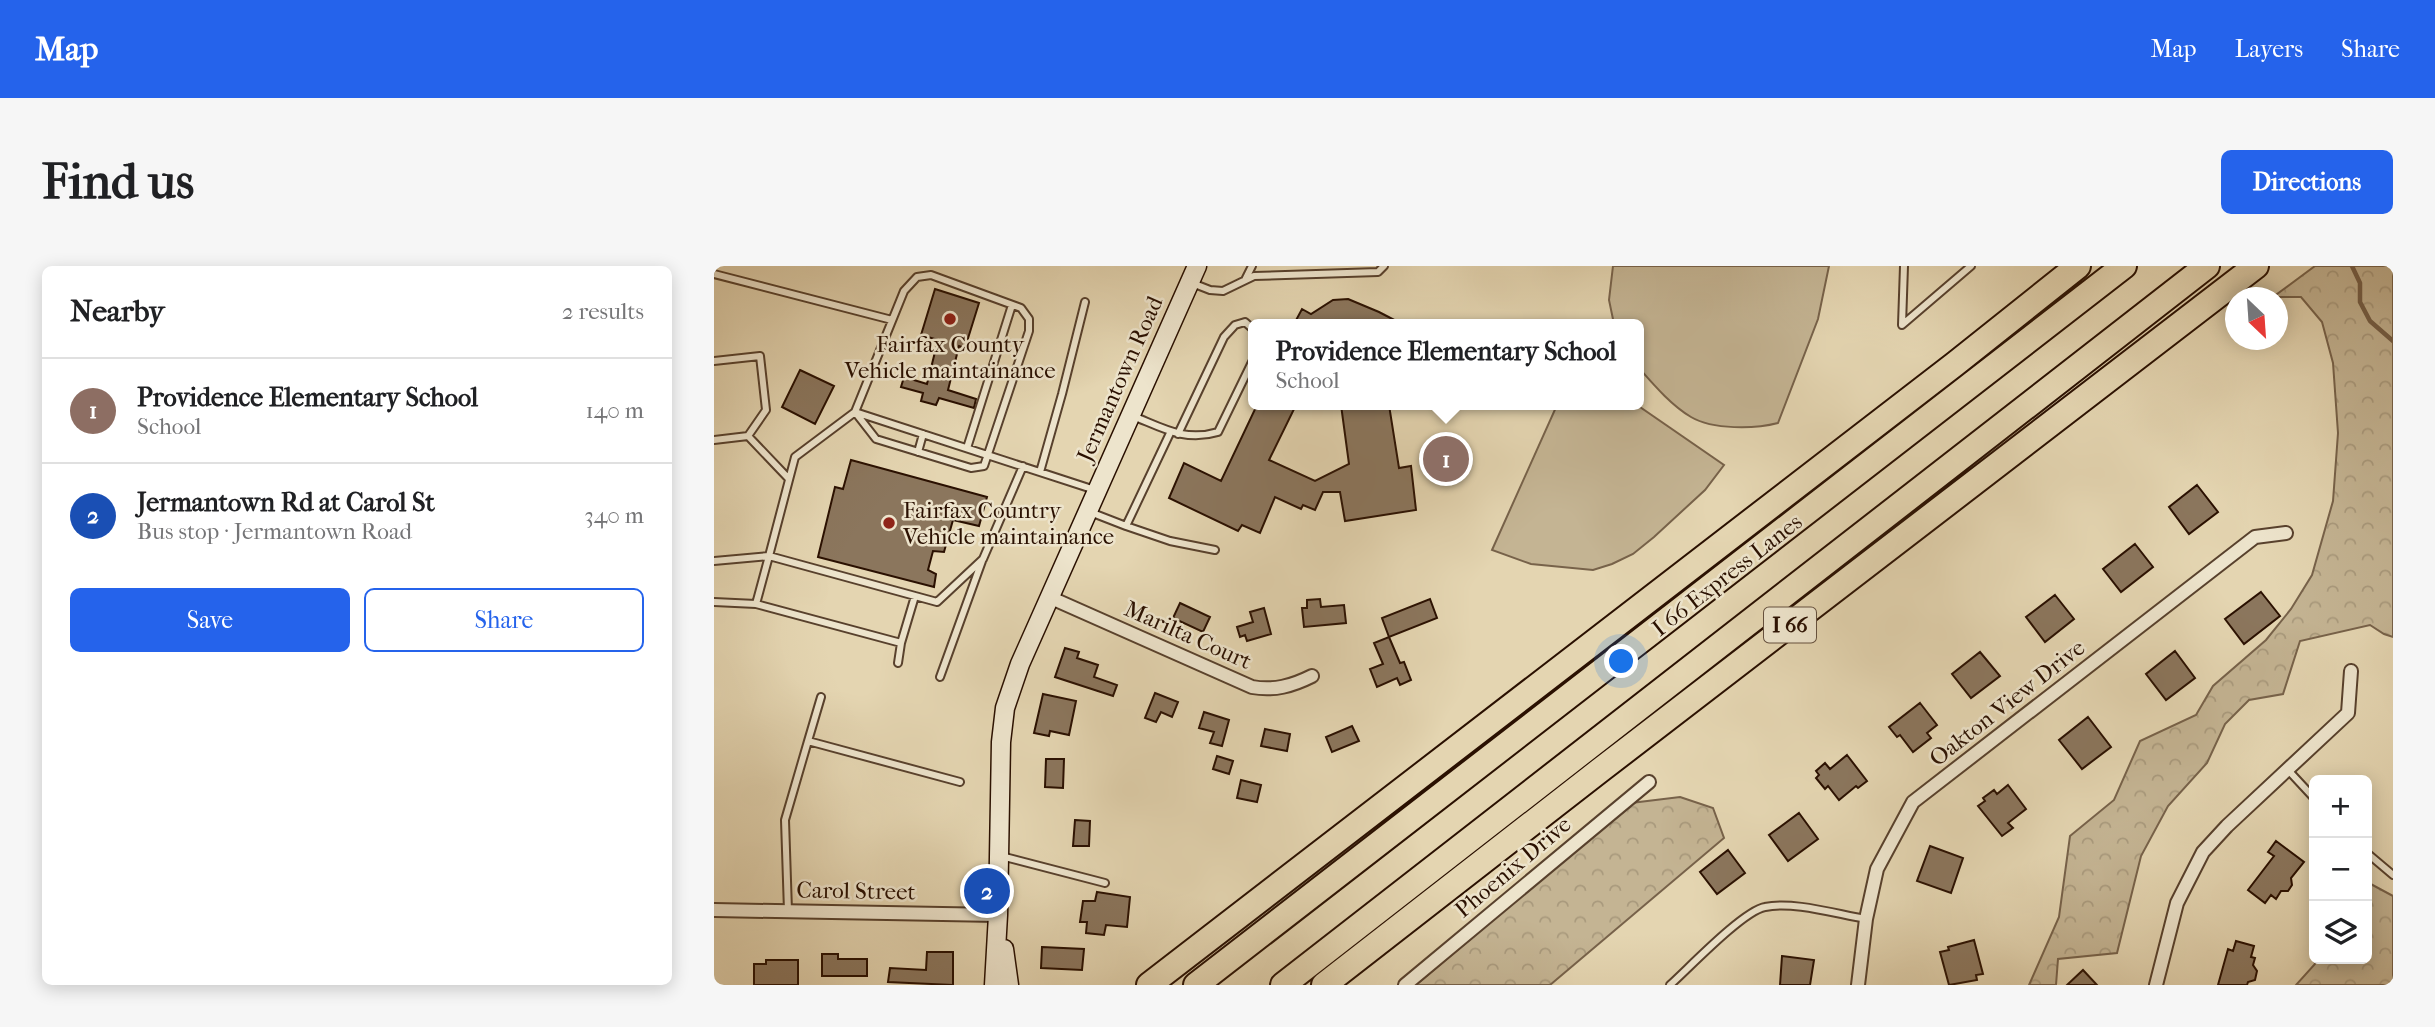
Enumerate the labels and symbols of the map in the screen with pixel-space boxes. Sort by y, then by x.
north arrow [2225,287,2288,350]
street label: Jermantown Road [1071,292,1169,468]
marker: Fairfax County Vehicle maintainance [942,311,958,327]
place label: Fairfax County Vehicle maintainance [843,331,1056,384]
pin: 1 [1423,433,1469,485]
place label: Fairfax Country Vehicle maintainance [902,497,1114,550]
street label: I 66 Express Lanes [1647,508,1807,642]
marker: Fairfax Country Vehicle maintainance [881,515,897,531]
street label: Marilta Court [1120,595,1256,675]
road number: I 66 [1764,608,1816,642]
street label: Oakton View Drive [1924,634,2090,772]
your location [1604,644,1638,678]
street label: Phoenix Drive [1450,811,1576,923]
pin: 2 [964,865,1010,917]
street label: Carol Street [796,876,916,906]

